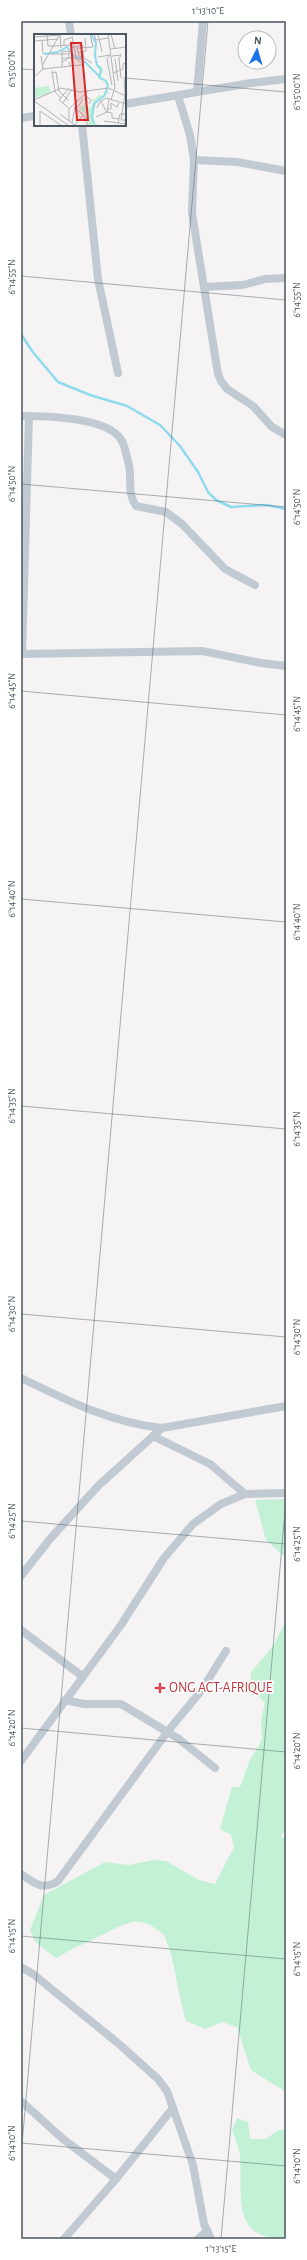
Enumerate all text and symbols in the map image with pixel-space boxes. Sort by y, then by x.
text: 1°13'10"E [192,6,224,16]
north arrow [237,30,277,70]
inset map [34,34,126,126]
text: N [254,35,262,46]
text: 6°15'00"N [7,50,17,88]
text: 6°15'00"N [292,73,302,111]
text: 6°14'55"N [7,259,17,295]
text: 6°14'55"N [292,282,302,318]
text: 6°14'50"N [7,466,17,502]
text: 6°14'50"N [292,489,302,525]
text: 6°14'45"N [7,673,17,709]
text: 6°14'45"N [292,696,302,732]
text: 6°14'40"N [7,880,17,918]
text: 6°14'40"N [292,903,302,941]
text: 6°14'35"N [7,1088,17,1124]
text: 6°14'35"N [292,1111,302,1147]
text: 6°14'30"N [7,1296,17,1332]
text: 6°14'30"N [292,1319,302,1355]
text: 6°14'25"N [7,1503,17,1539]
text: 6°14'25"N [292,1526,302,1562]
place label: ONG ACT-AFRIQUE [169,1681,273,1695]
marker: ONG ACT-AFRIQUE [154,1682,166,1694]
text: 6°14'20"N [7,1710,17,1747]
text: 6°14'20"N [292,1733,302,1770]
text: 6°14'15"N [7,1919,17,1953]
text: 6°14'15"N [292,1942,302,1976]
text: 6°14'10"N [7,2125,17,2161]
text: 6°14'10"N [292,2148,302,2184]
text: 1°13'15"E [206,2244,237,2254]

